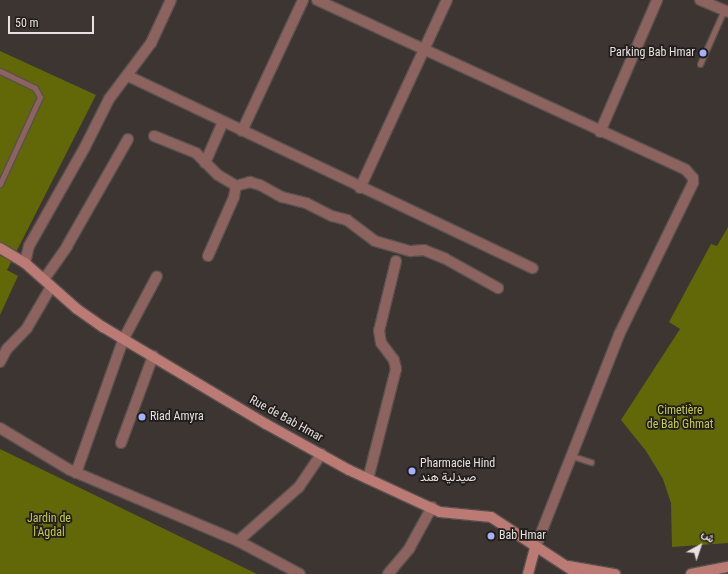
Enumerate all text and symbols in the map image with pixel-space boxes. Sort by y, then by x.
scale bar [10,8,96,34]
text: 50 m [15,16,39,30]
place label: Parking Bab Hmar [610,46,695,60]
marker: Parking Bab Hmar [698,48,708,58]
street label: Rue de Bab Hmar [247,393,325,445]
park label: Cimetière de Bab Ghmat [647,404,713,432]
place label: Riad Amyra [150,410,204,424]
marker: Riad Amyra [137,412,147,422]
place label: Pharmacie Hind صيدلية هند [420,457,495,485]
marker: Pharmacie Hind صيدلية هند [407,466,417,476]
park label: Jardin de l'Agdal [27,512,71,540]
north arrow [680,526,720,566]
text: ش [699,527,717,546]
place label: Bab Hmar [499,529,546,543]
marker: Bab Hmar [486,531,496,541]

